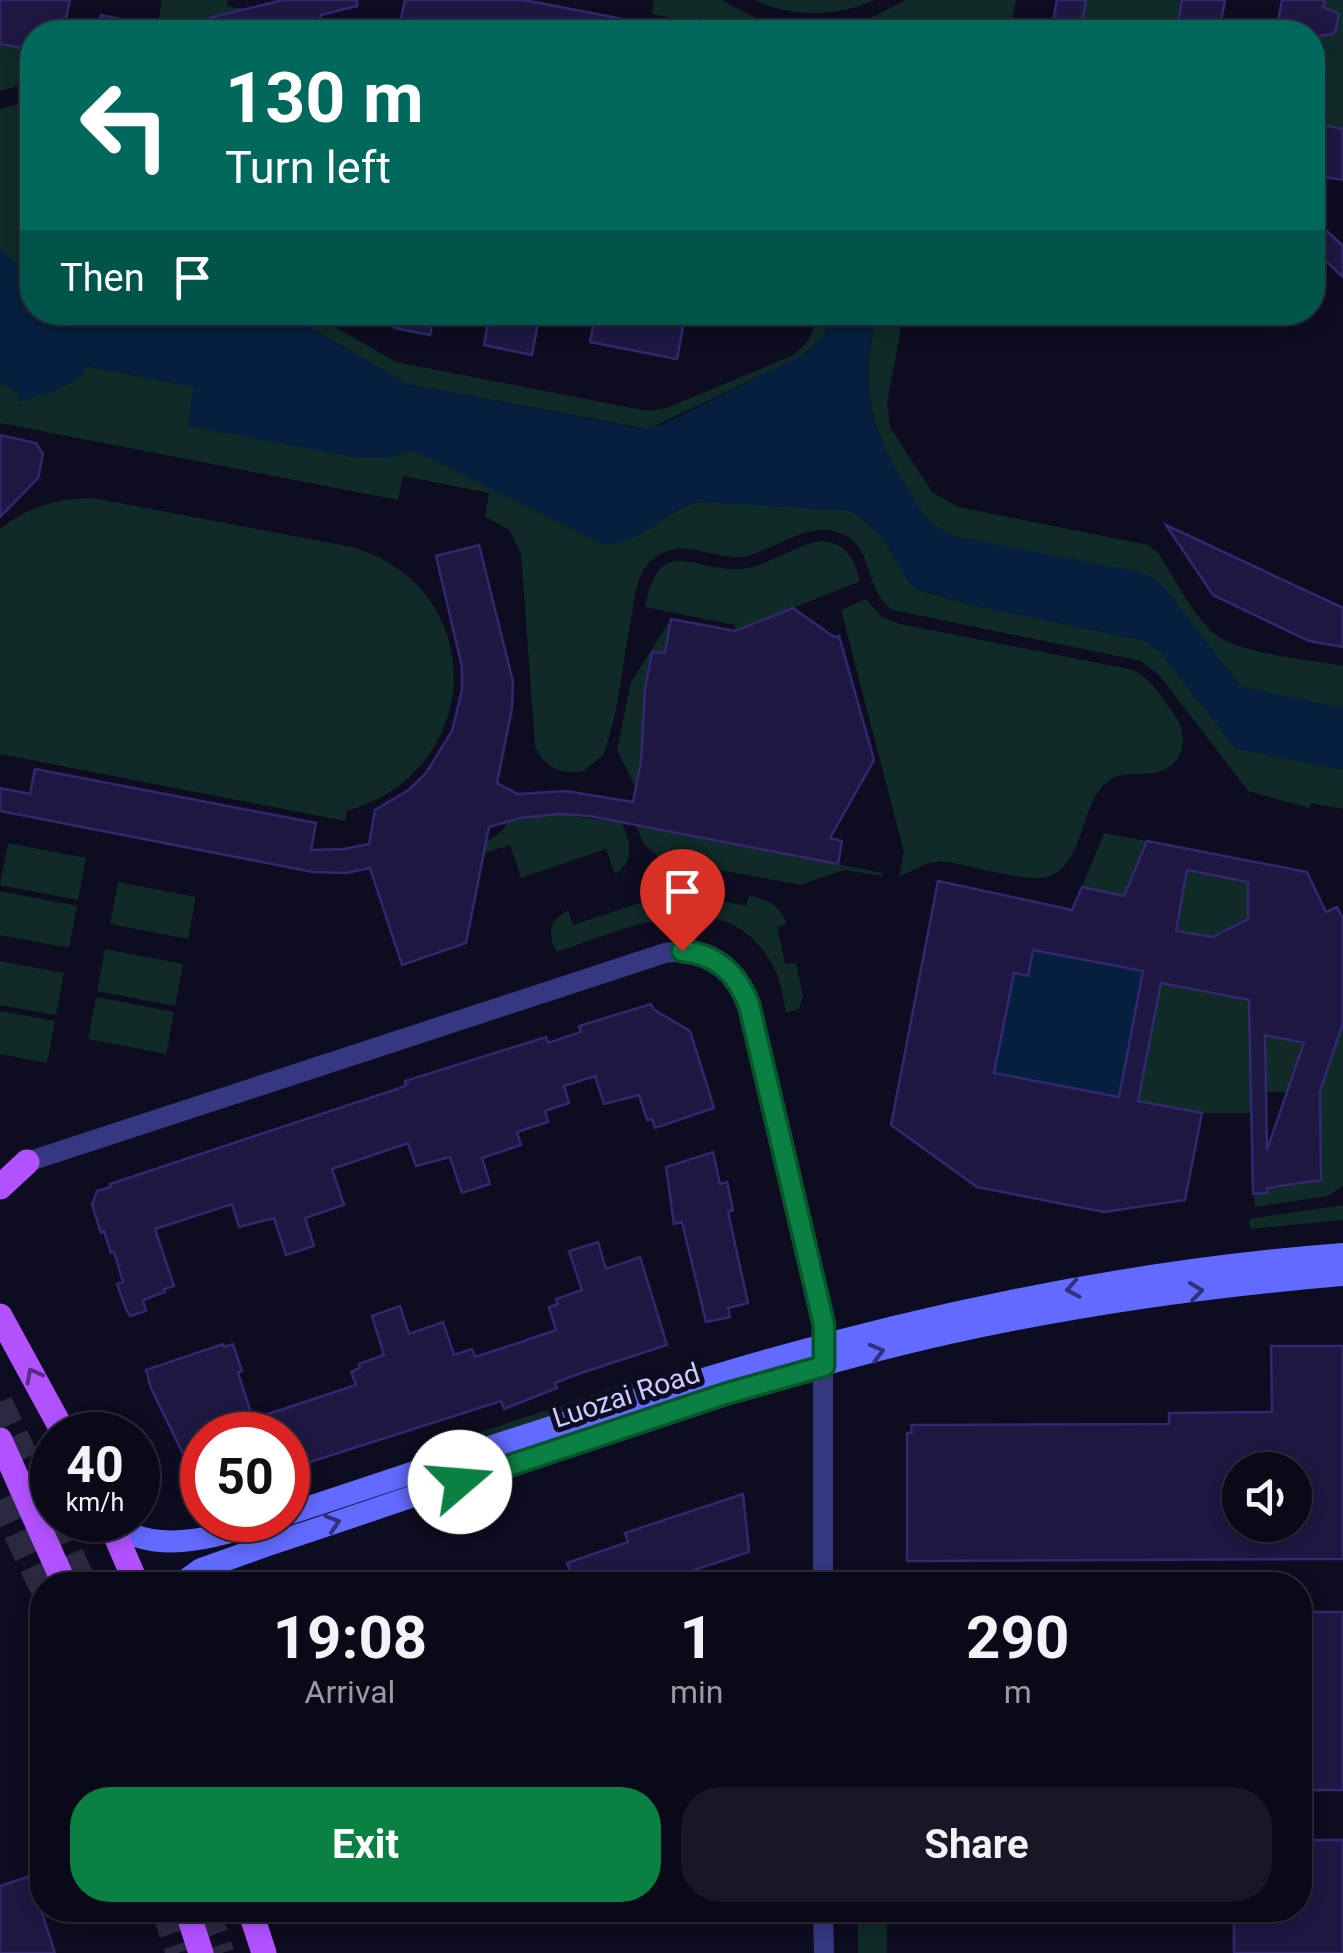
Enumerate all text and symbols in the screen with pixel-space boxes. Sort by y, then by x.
text: 130 m [225,57,424,139]
icon: left [60,60,190,190]
text: Turn left [225,141,391,194]
icon: arrive [165,250,220,305]
text: Then [60,256,145,300]
pin [640,849,725,952]
icon: arrive [655,864,710,919]
one-way arrow [1065,1278,1081,1299]
one-way arrow [1188,1282,1204,1303]
one-way arrow [868,1342,885,1363]
street label: Luozai Road [548,1356,704,1435]
one-way arrow [26,1367,45,1386]
speed limit sign: 50 [180,1412,310,1542]
position arrow [408,1430,512,1534]
text: 40 [66,1436,124,1494]
map controls [1222,1452,1312,1542]
button: sound [1222,1452,1312,1542]
text: km/h [66,1488,124,1517]
one-way arrow [324,1515,341,1535]
text: 19:08 [273,1602,427,1673]
text: 1 [679,1602,714,1673]
text: 290 [966,1602,1069,1673]
text: Arrival [305,1673,395,1711]
text: min [670,1673,723,1711]
text: m [1004,1673,1032,1711]
button: Exit [70,1787,661,1902]
button: Share [681,1787,1272,1902]

